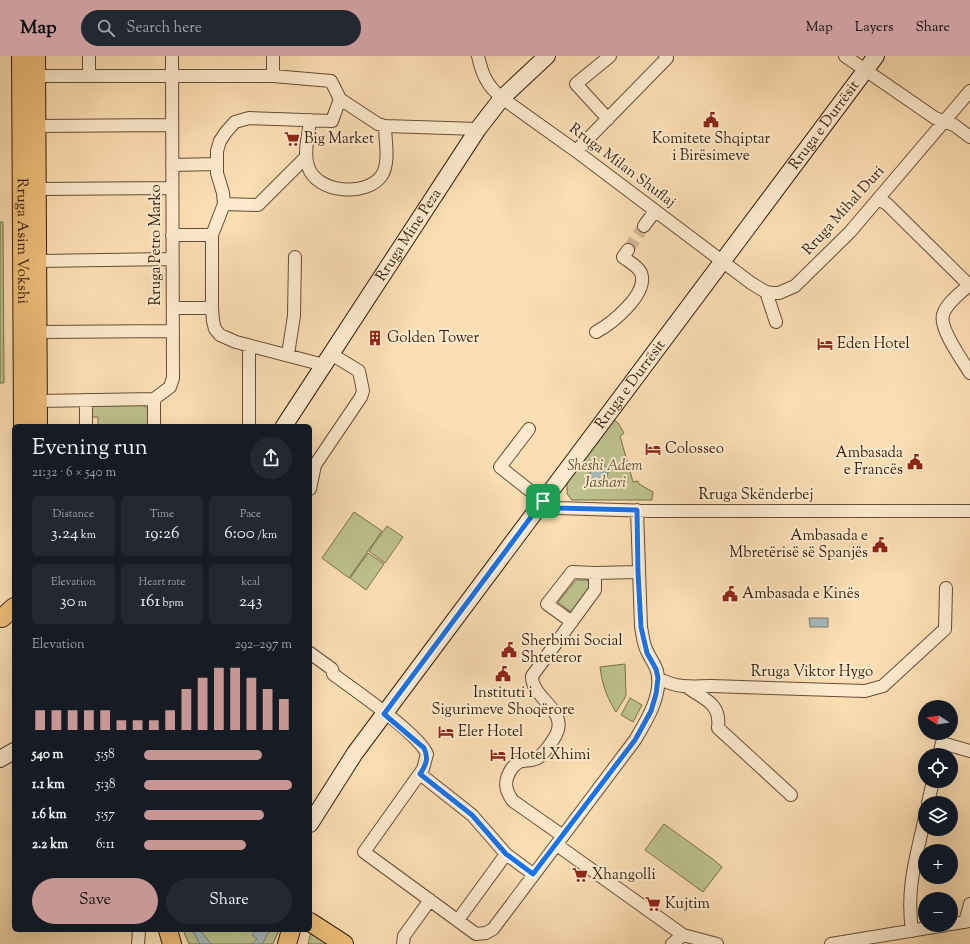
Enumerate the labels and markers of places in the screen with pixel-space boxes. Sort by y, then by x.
public building icon: Komitete Shqiptar i Birësimeve [702,111,720,129]
place label: Big Market [304,129,374,150]
place label: Komitete Shqiptar i Birësimeve [652,129,770,167]
supermarket icon: Big Market [283,130,301,148]
place label: Golden Tower [387,328,480,349]
building icon: Golden Tower [366,329,384,347]
place label: Eden Hotel [837,334,910,355]
hotel icon: Eden Hotel [816,335,834,353]
place label: Colosseo [665,439,724,460]
hotel icon: Colosseo [644,440,662,458]
place label: Ambasada e Francës [835,443,903,481]
public building icon: Ambasada e Francës [906,453,924,471]
pin [526,484,560,518]
place label: Ambasada e Mbretërisë së Spanjës [729,526,868,564]
public building icon: Ambasada e Mbretërisë së Spanjës [871,536,889,554]
place label: Ambasada e Kinës [742,584,860,605]
public building icon: Ambasada e Kinës [721,585,739,603]
place label: Sherbimi Social Shteteror [521,631,623,669]
public building icon: Sherbimi Social Shteteror [500,641,518,659]
public building icon: Instituti i Sigurimeve Shoqërore [494,665,512,683]
place label: Instituti i Sigurimeve Shoqërore [431,683,575,721]
place label: Eler Hotel [458,722,523,743]
hotel icon: Eler Hotel [437,723,455,741]
place label: Hotel Xhimi [510,745,590,766]
hotel icon: Hotel Xhimi [489,746,507,764]
place label: Xhangolli [592,865,656,886]
supermarket icon: Xhangolli [571,866,589,884]
place label: Kujtim [665,894,711,915]
supermarket icon: Kujtim [644,895,662,913]

